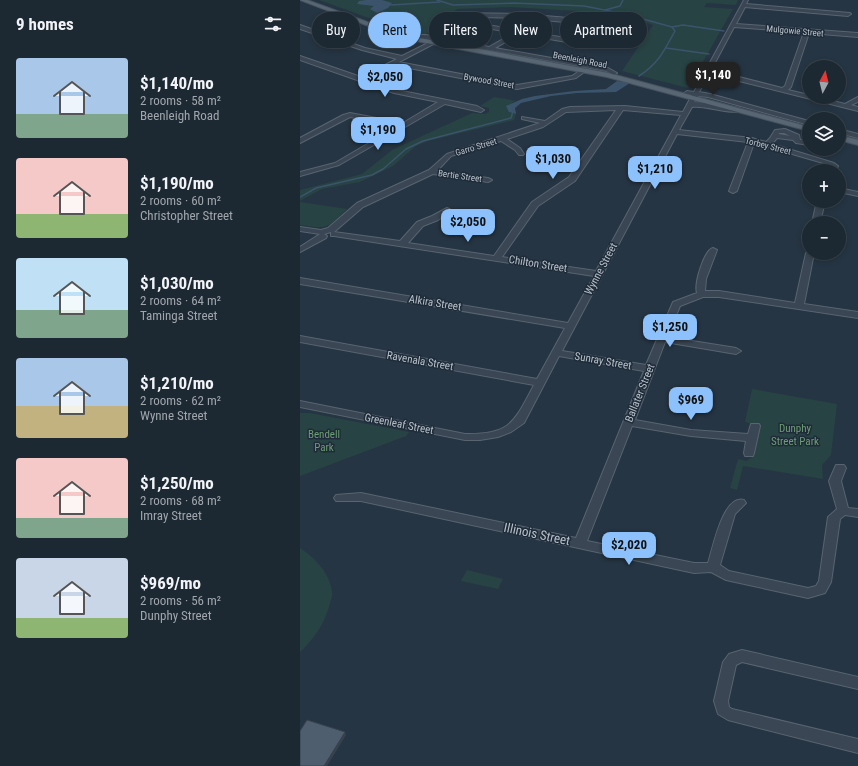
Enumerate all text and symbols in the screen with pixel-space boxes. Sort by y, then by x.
chip: Buy [312,12,360,48]
chip: Rent [368,12,421,48]
chip: Filters [429,12,492,48]
chip: New [500,12,552,48]
chip: Apartment [560,12,647,48]
icon: filters [262,13,284,35]
text: 9 homes [16,14,74,34]
street label: Mulgowie Street [766,24,824,39]
street label: Beenleigh Road [552,50,608,70]
north arrow [802,60,846,104]
map controls [802,60,846,260]
pin: $1,140 [680,62,746,96]
pin: $2,050 [352,64,418,98]
text: $1,140 [695,67,731,82]
text: $2,050 [367,69,403,84]
street label: Bywood Street [463,72,515,90]
text: $1,140/mo [140,73,214,93]
icon: home [48,74,96,122]
text: 2 rooms · 58 m² [140,93,221,108]
text: Beenleigh Road [140,108,219,123]
button: layers [802,112,846,156]
pin: $1,190 [345,117,411,151]
text: $1,190 [360,122,396,137]
street label: Torbey Street [744,135,792,157]
street label: Garro Street [454,136,498,158]
pin: $1,030 [520,146,586,180]
text: $1,030 [535,151,571,166]
pin: $1,210 [622,156,688,190]
text: $1,210 [637,161,673,176]
button: + [802,164,846,208]
street label: Bertie Street [437,168,483,184]
text: $1,190/mo [140,173,214,193]
icon: home [48,174,96,222]
text: 2 rooms · 60 m² [140,193,221,208]
text: Christopher Street [140,208,233,223]
pin: $2,050 [435,209,501,243]
text: $2,050 [450,214,486,229]
button: − [802,216,846,260]
street label: Wynne Street [582,241,620,297]
street label: Chilton Street [508,253,568,275]
text: $1,030/mo [140,273,214,293]
icon: home [48,274,96,322]
street label: Alkira Street [408,292,462,314]
text: 2 rooms · 64 m² [140,293,221,308]
text: Taminga Street [140,308,217,323]
pin: $1,250 [637,314,703,348]
text: $1,250 [652,319,688,334]
street label: Ravenala Street [386,349,454,373]
street label: Sunray Street [574,350,632,372]
street label: Ballater Street [622,362,658,424]
text: $1,210/mo [140,373,214,393]
icon: home [48,374,96,422]
pin: $969 [667,387,715,421]
text: $969 [678,392,704,407]
text: 2 rooms · 62 m² [140,393,221,408]
text: Wynne Street [140,408,207,423]
street label: Greenleaf Street [363,411,435,437]
park label: Dunphy Street Park [771,422,819,448]
park label: Bendell Park [308,428,340,454]
text: $1,250/mo [140,473,214,493]
icon: home [48,474,96,522]
text: 2 rooms · 68 m² [140,493,221,508]
text: Imray Street [140,508,202,523]
street label: Illinois Street [502,520,572,548]
pin: $2,020 [596,532,662,566]
text: $2,020 [611,537,647,552]
text: $969/mo [140,573,201,593]
icon: home [48,574,96,622]
text: 2 rooms · 56 m² [140,593,221,608]
text: Dunphy Street [140,608,212,623]

